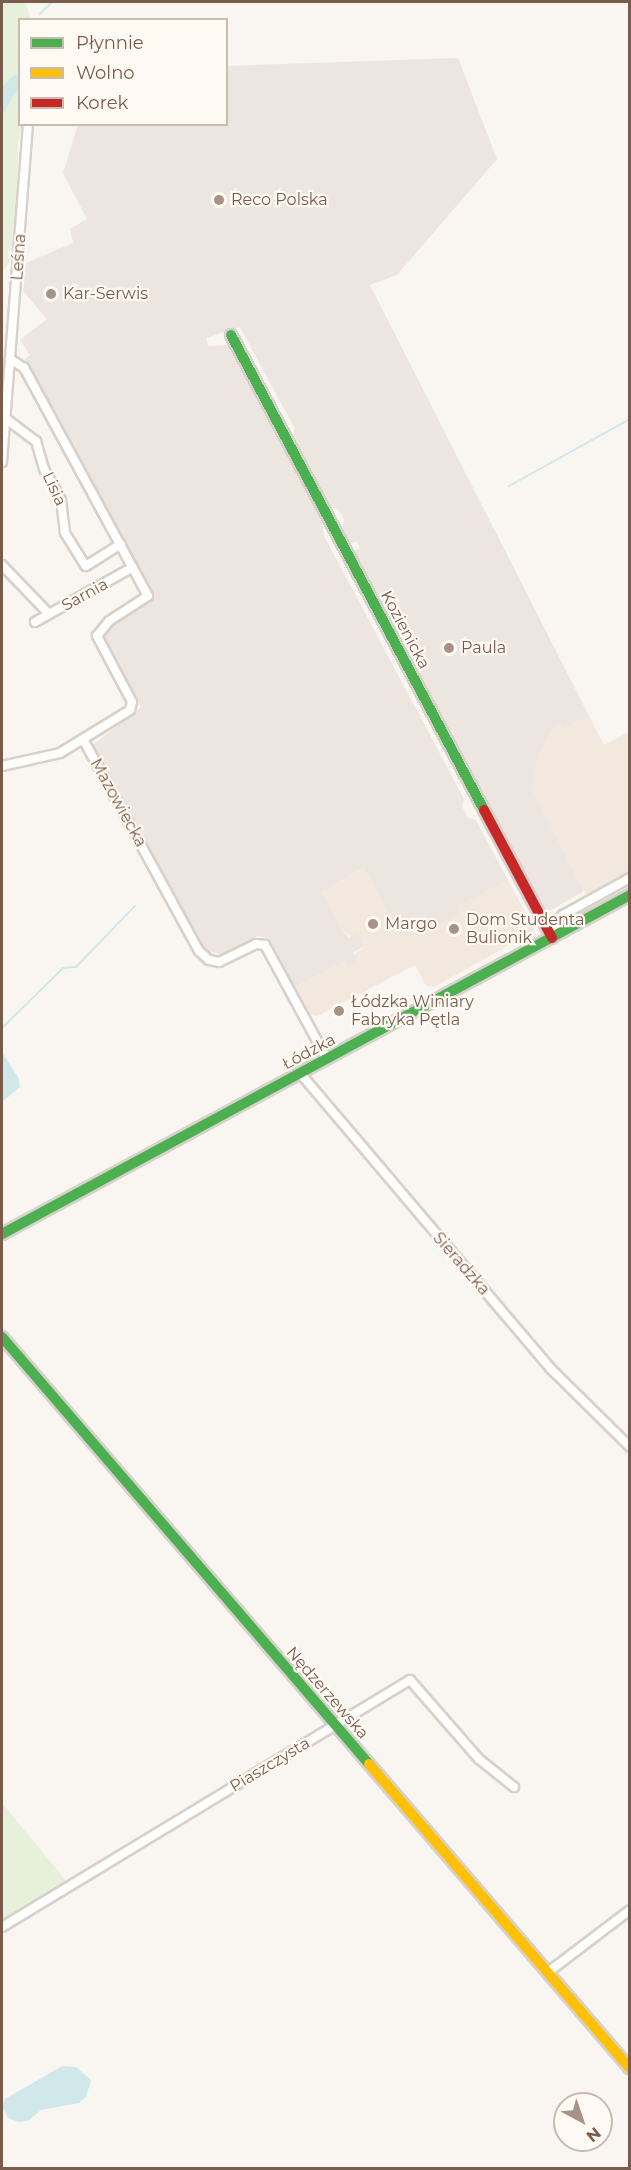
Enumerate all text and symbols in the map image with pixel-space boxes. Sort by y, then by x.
legend [18,18,228,126]
text: Płynnie [76,32,144,54]
text: Wolno [76,62,135,84]
text: Korek [76,92,128,114]
place label: Reco Polska [231,190,328,210]
marker: Reco Polska [212,193,226,207]
street label: Leśna [8,233,30,281]
place label: Kar-Serwis [63,284,148,304]
marker: Kar-Serwis [44,287,58,301]
street label: Lisia [38,469,70,509]
street label: Sarnia [58,574,112,616]
street label: Kozienicka [376,588,434,672]
place label: Paula [461,638,506,658]
marker: Paula [442,641,456,655]
street label: Mazowiecka [86,755,150,851]
place label: Dom Studenta Bulionik [466,910,584,948]
place label: Margo [385,914,437,934]
marker: Margo [366,917,380,931]
marker: Dom Studenta Bulionik [447,922,461,936]
place label: Łódzka Winiary Fabryka Pętla [351,992,474,1030]
marker: Łódzka Winiary Fabryka Pętla [332,1004,346,1018]
street label: Łódzka [279,1030,339,1074]
street label: Sieradzka [429,1229,493,1299]
street label: Nędzerzewska [282,1643,372,1743]
street label: Piaszczysta [227,1734,313,1796]
north arrow [553,2092,613,2152]
text: N [583,2123,605,2146]

